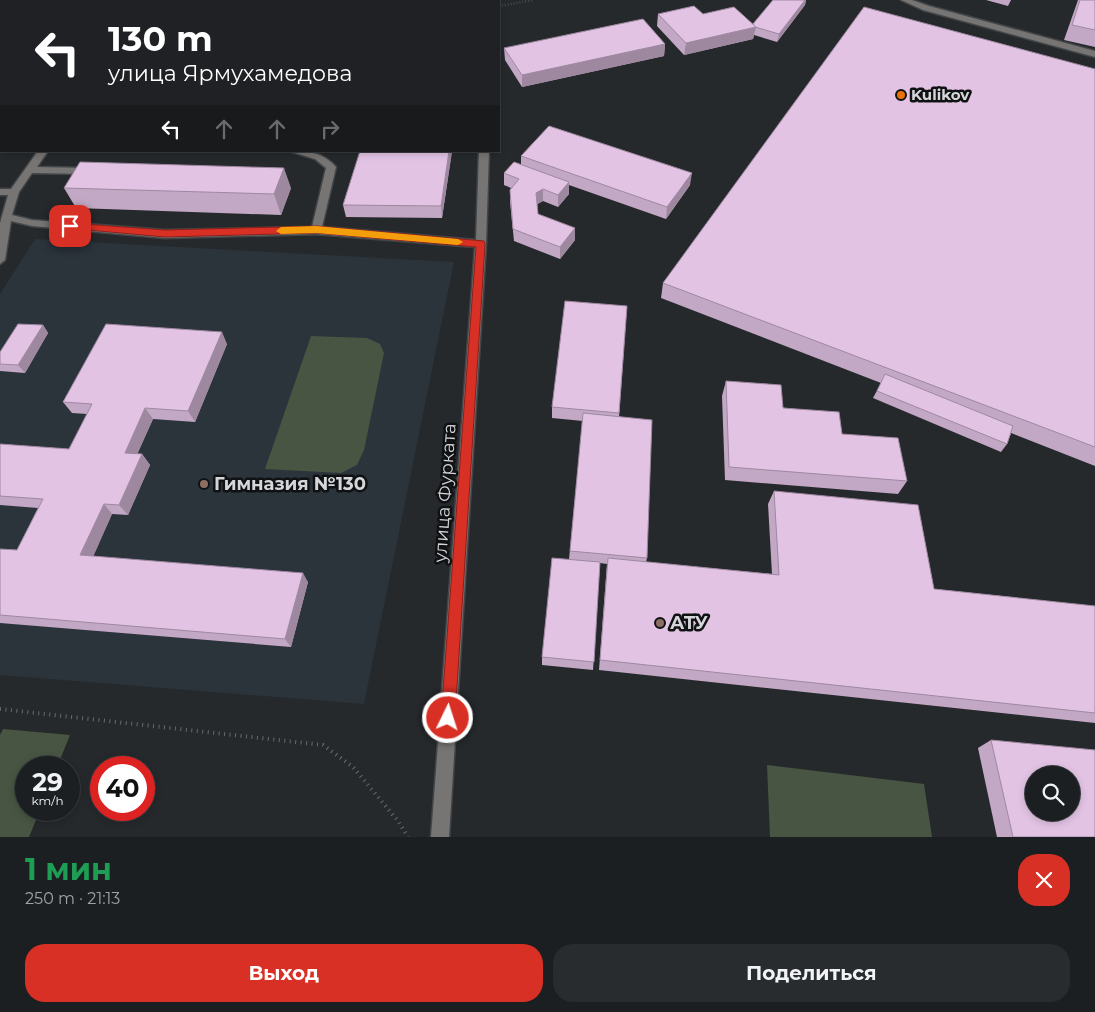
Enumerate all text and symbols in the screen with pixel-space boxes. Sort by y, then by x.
text: 130 m [108,17,213,60]
icon: left [25,20,90,85]
text: улица Ярмухамедова [108,60,352,87]
place label: Kulikov [911,85,970,104]
marker: Kulikov [895,89,907,101]
icon: left [157,115,185,143]
icon: ahead [210,115,238,143]
icon: ahead [263,115,291,143]
icon: right [316,115,344,143]
pin [49,205,91,247]
icon: arrive [56,212,84,240]
street label: улица Фурката [429,423,461,564]
place label: Гимназия №130 [214,473,366,495]
marker: Гимназия №130 [198,478,210,490]
place label: АТУ [670,612,708,634]
marker: АТУ [654,617,666,629]
position arrow [421,691,473,743]
speed limit sign: 40 [90,756,155,821]
map controls [1025,766,1080,821]
button: search [1025,766,1080,821]
text: 29 [32,767,63,797]
text: km/h [31,793,64,808]
text: 1 мин [25,851,112,888]
button: close [1018,854,1070,906]
text: 250 m · 21:13 [25,889,120,908]
button: Выход [25,944,543,1002]
button: Поделиться [553,944,1070,1002]

